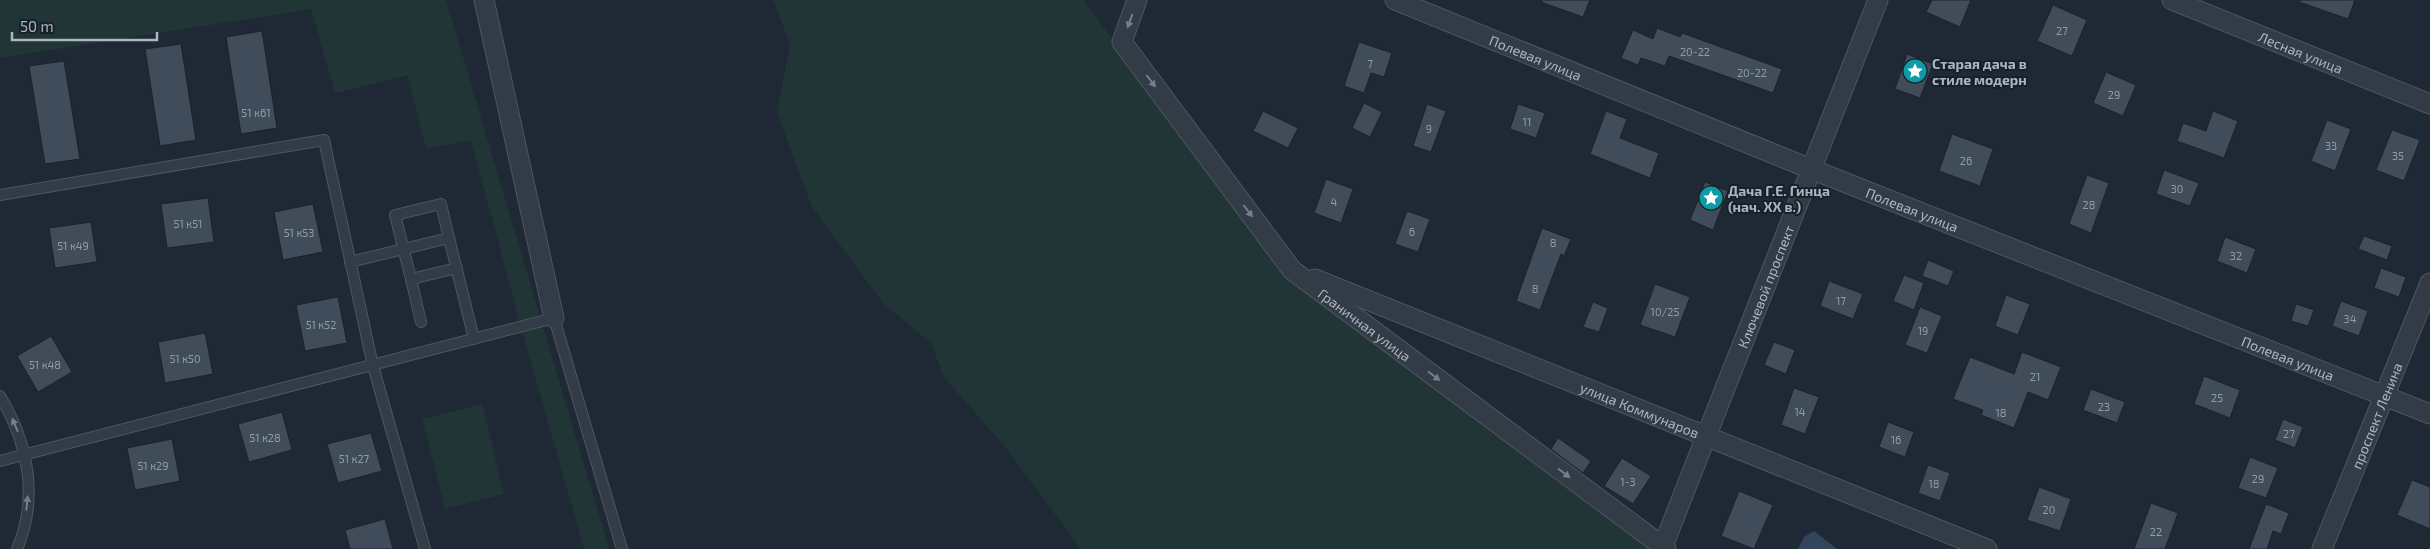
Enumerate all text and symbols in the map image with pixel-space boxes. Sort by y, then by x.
scale bar [12,10,158,42]
one-way arrow [1126,14,1134,29]
text: 50 m [20,17,54,35]
house number: 27 [2056,24,2068,37]
street label: Лесная улица [2256,27,2346,77]
street label: Полевая улица [1487,31,1584,84]
house number: 20-22 [1680,45,1710,58]
place label: Старая дача в стиле модерн [1932,55,2027,88]
house number: 7 [1367,57,1373,70]
place icon: Старая дача в стиле модерн [1902,58,1928,84]
house number: 20-22 [1737,66,1767,79]
one-way arrow [1146,74,1156,88]
house number: 29 [2108,88,2120,101]
house number: 51 к61 [241,106,271,119]
house number: 11 [1523,115,1531,128]
house number: 9 [1426,122,1432,135]
house number: 33 [2325,139,2337,152]
house number: 35 [2392,149,2404,162]
house number: 26 [1960,154,1972,167]
place label: Дача Г.Е. Гинца (нач. XX в.) [1728,182,1830,215]
house number: 30 [2171,182,2183,195]
street label: Полевая улица [1864,183,1961,235]
place icon: Дача Г.Е. Гинца (нач. XX в.) [1698,185,1724,211]
house number: 4 [1331,195,1338,208]
house number: 28 [2083,198,2095,211]
one-way arrow [1243,204,1254,217]
house number: 51 к51 [174,217,202,230]
street label: Ключевой проспект [1733,222,1797,350]
house number: 6 [1409,225,1415,238]
house number: 51 к53 [284,226,314,239]
house number: 8 [1550,236,1556,249]
house number: 51 к49 [57,239,89,252]
house number: 32 [2230,249,2242,262]
house number: 8 [1532,282,1538,295]
street label: Граничная улица [1315,284,1415,365]
house number: 17 [1836,294,1846,307]
house number: 10/25 [1651,305,1679,318]
house number: 34 [2344,312,2357,325]
house number: 51 к52 [306,318,336,331]
house number: 19 [1918,324,1928,337]
street label: Полевая улица [2239,332,2337,384]
house number: 51 к50 [169,352,201,365]
house number: 51 к48 [29,358,61,371]
street label: проспект Ленина [2347,360,2405,471]
one-way arrow [1427,370,1440,381]
house number: 21 [2030,370,2040,383]
street label: улица Коммунаров [1578,378,1702,441]
house number: 25 [2211,391,2223,404]
house number: 23 [2098,400,2110,413]
house number: 14 [1794,405,1806,418]
house number: 18 [1995,406,2007,419]
one-way arrow [11,418,19,432]
house number: 27 [2283,427,2295,440]
house number: 51 к28 [249,431,281,444]
house number: 16 [1891,433,1901,446]
house number: 51 к27 [339,452,370,465]
house number: 51 к29 [137,459,169,472]
one-way arrow [1557,467,1570,478]
house number: 29 [2252,472,2264,485]
house number: 1-3 [1620,475,1636,488]
house number: 18 [1928,477,1940,490]
one-way arrow [24,495,32,511]
house number: 20 [2043,503,2055,516]
house number: 22 [2150,525,2162,538]

